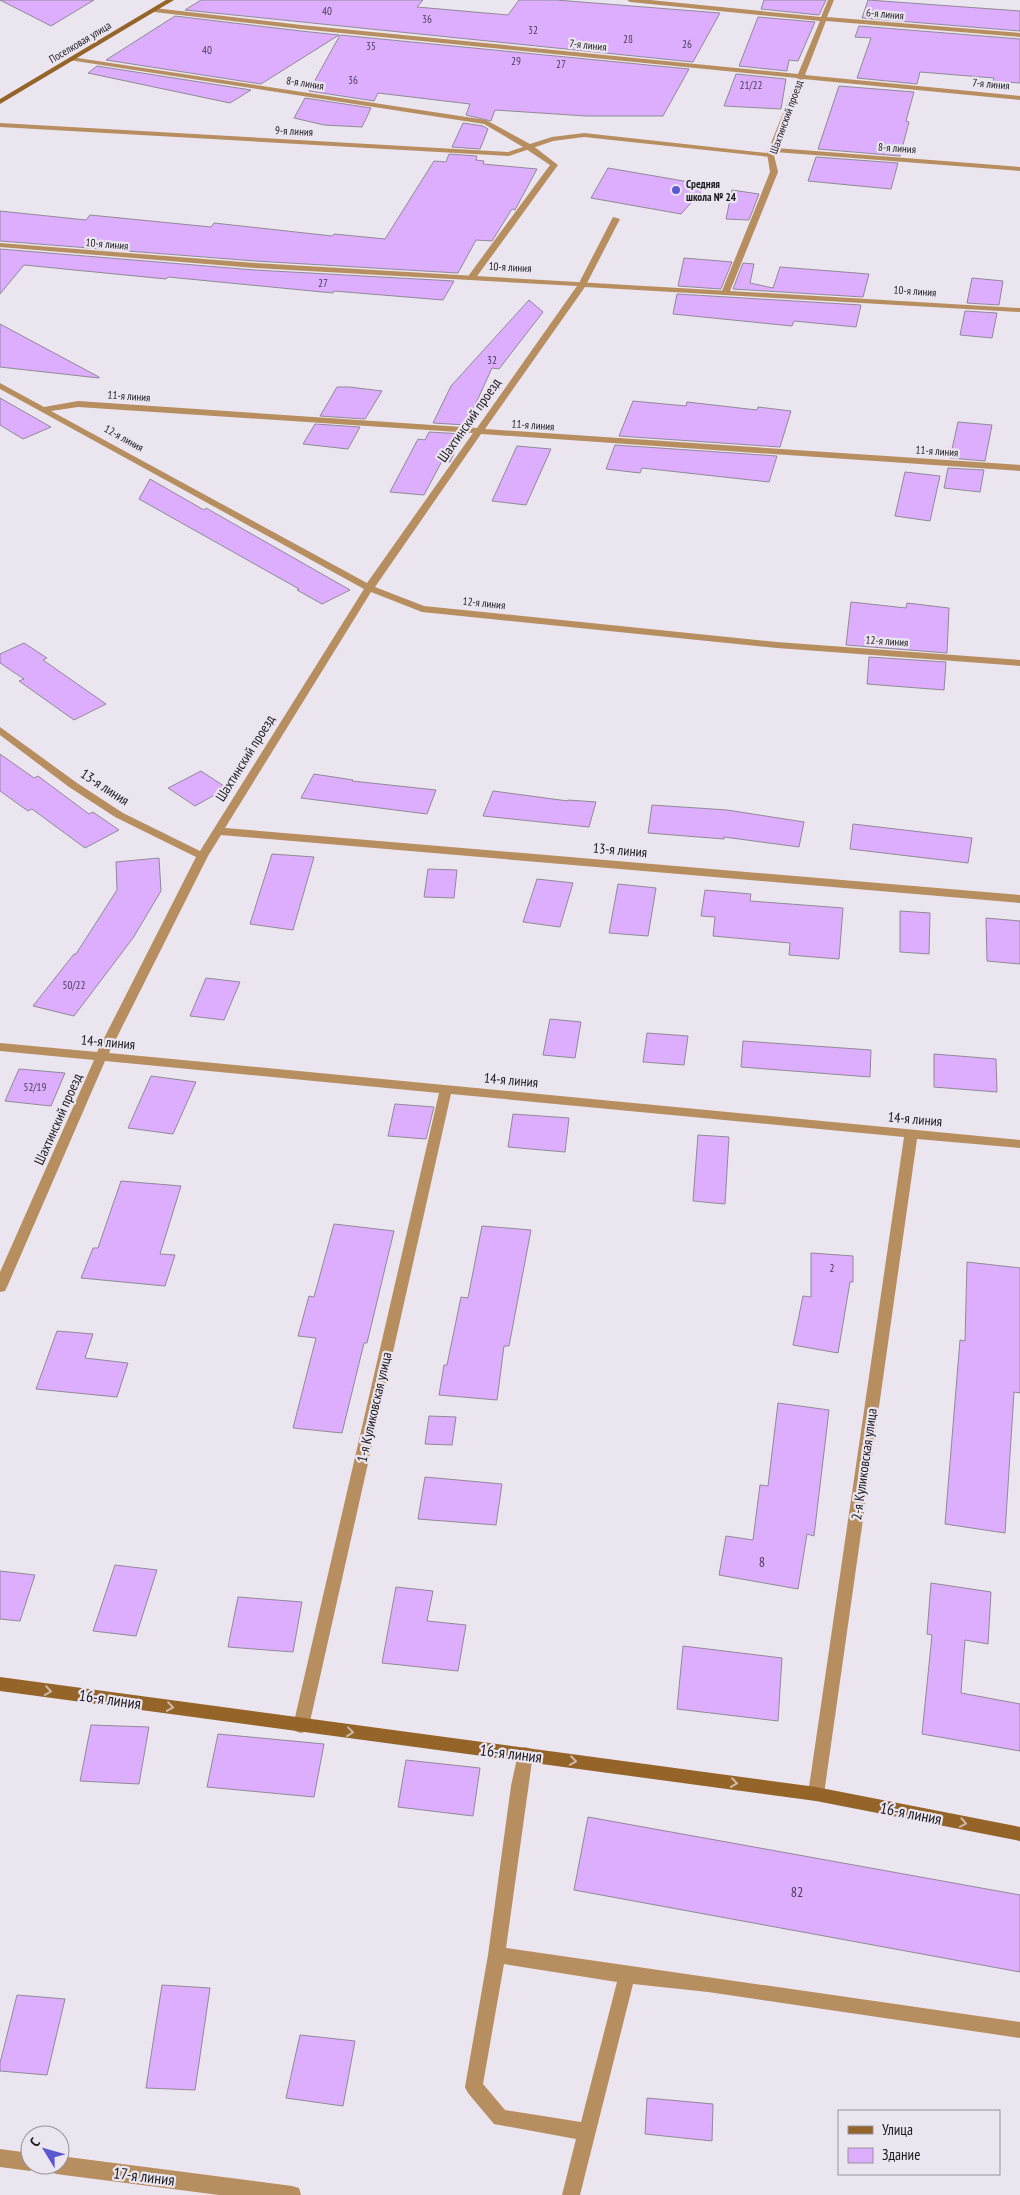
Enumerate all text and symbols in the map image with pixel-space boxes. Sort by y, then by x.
house number: 40 [322,4,332,18]
street label: 6-я линия [866,5,904,23]
house number: 36 [422,12,432,26]
street label: Поселковая улица [46,18,114,66]
house number: 32 [528,23,538,37]
house number: 28 [623,32,633,46]
street label: 7-я линия [569,36,607,54]
house number: 26 [682,37,692,51]
house number: 35 [366,39,376,53]
house number: 40 [202,43,212,57]
house number: 29 [511,54,521,68]
house number: 27 [556,57,566,71]
street label: 8-я линия [285,73,325,93]
house number: 36 [348,73,358,87]
street label: 7-я линия [972,75,1010,93]
house number: 21/22 [739,78,763,92]
street label: Шахтинский проезд [766,78,806,156]
street label: 9-я линия [275,123,313,139]
street label: 8-я линия [878,140,916,156]
place label: Средняя школа № 24 [686,177,737,204]
marker: Средняя школа № 24 [670,184,682,196]
street label: 10-я линия [85,235,129,253]
street label: 10-я линия [488,259,532,275]
house number: 27 [318,276,328,290]
street label: 10-я линия [893,283,937,299]
house number: 32 [487,353,497,367]
street label: Шахтинский проезд [433,374,505,466]
street label: 11-я линия [107,388,151,404]
street label: 11-я линия [511,417,555,433]
street label: 12-я линия [102,421,146,455]
street label: 11-я линия [915,443,959,459]
street label: 12-я линия [462,594,506,612]
street label: 12-я линия [865,633,909,649]
street label: Шахтинский проезд [211,711,279,805]
street label: 13-я линия [77,765,133,809]
street label: 13-я линия [592,839,648,861]
house number: 50/22 [62,978,86,992]
street label: 14-я линия [80,1031,136,1053]
street label: 14-я линия [483,1069,539,1091]
street label: Шахтинский проезд [30,1070,86,1168]
house number: 52/19 [23,1080,47,1094]
street label: 14-я линия [887,1108,943,1130]
house number: 2 [830,1261,835,1275]
street label: 1-я Куликовская улица [353,1350,395,1464]
street label: 2-я Куликовская улица [847,1407,881,1521]
house number: 8 [759,1553,765,1571]
one-way arrow [45,1685,53,1696]
street label: 16-я линия [78,1685,142,1713]
one-way arrow [166,1702,174,1712]
one-way arrow [346,1726,354,1737]
street label: 16-я линия [479,1739,543,1767]
one-way arrow [570,1755,578,1766]
one-way arrow [731,1777,739,1788]
street label: 16-я линия [878,1797,944,1829]
one-way arrow [959,1817,968,1828]
house number: 82 [791,1883,803,1901]
legend [838,2110,1000,2175]
text: Улица [882,2120,913,2139]
north arrow [20,2125,70,2175]
text: С [26,2134,44,2150]
text: Здание [882,2145,920,2164]
street label: 17-я линия [112,2162,176,2190]

